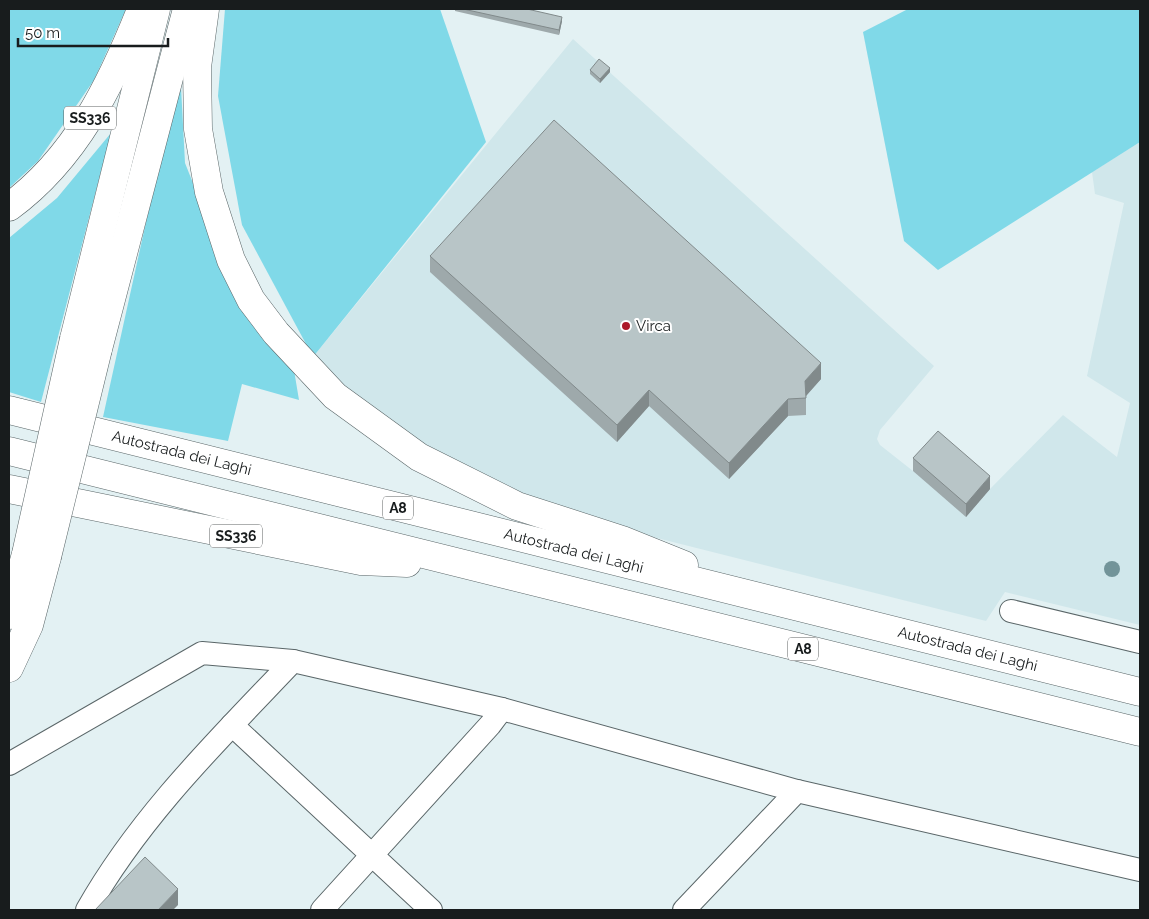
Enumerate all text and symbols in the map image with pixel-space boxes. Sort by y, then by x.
scale bar [18,15,168,47]
text: 50 m [25,24,60,42]
road number: SS336 [64,106,116,130]
place label: Virca [636,317,671,335]
marker: Virca [620,320,632,332]
street label: Autostrada dei Laghi [110,427,253,479]
road number: A8 [383,496,413,520]
road number: SS336 [210,524,262,548]
street label: Autostrada dei Laghi [502,525,645,577]
street label: Autostrada dei Laghi [896,623,1039,675]
road number: A8 [788,638,818,661]

